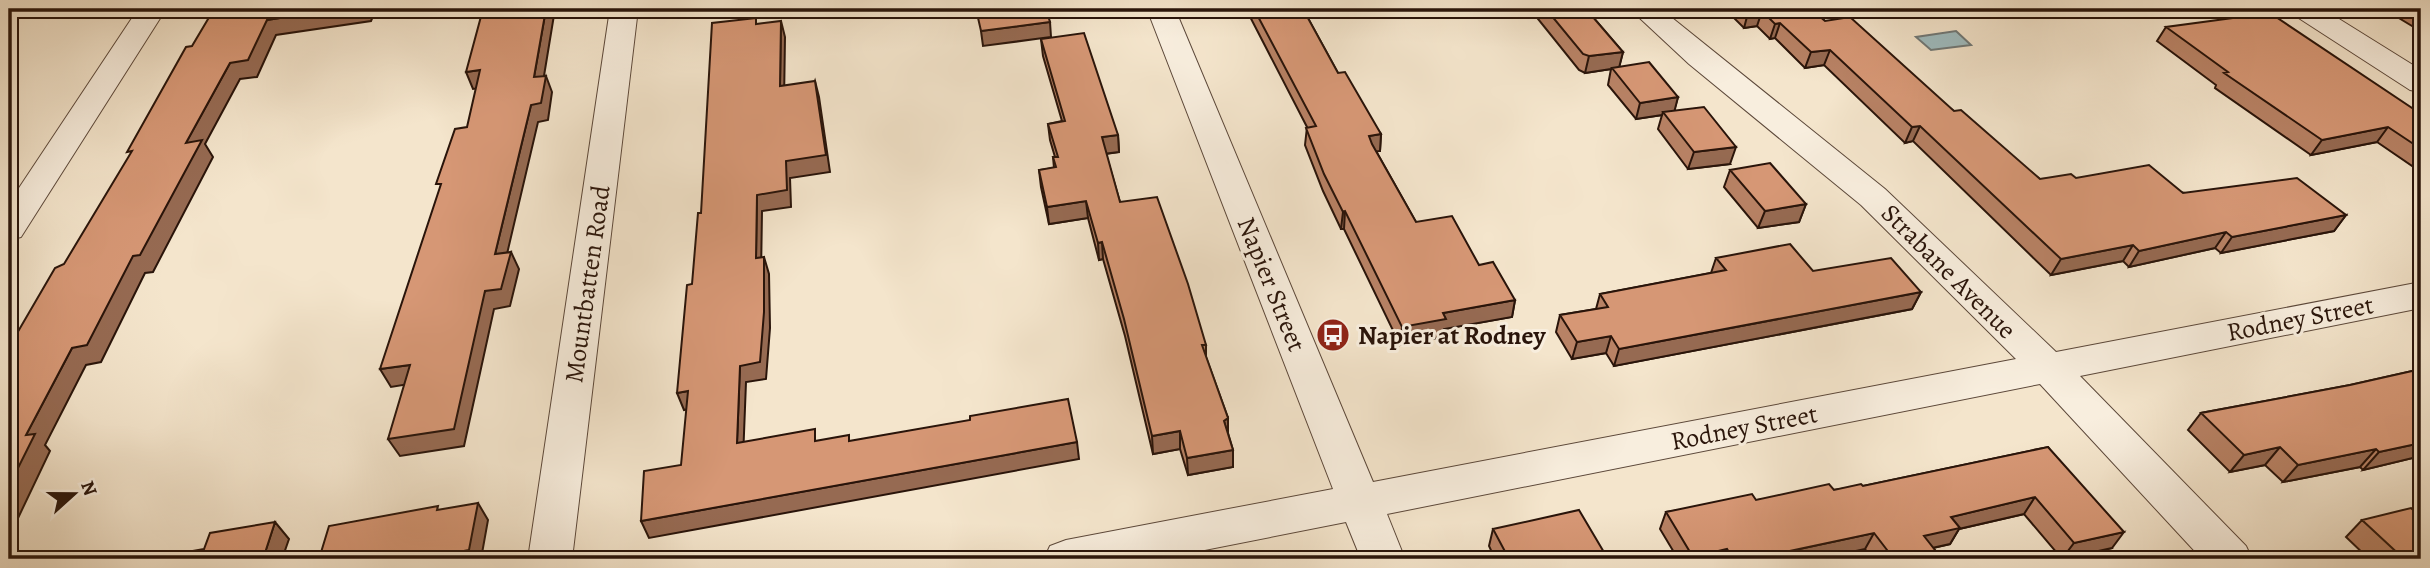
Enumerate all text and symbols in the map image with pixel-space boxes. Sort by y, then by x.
street label: Mountbatten Road [556,183,619,385]
street label: Strabane Avenue [1873,196,2024,347]
street label: Napier Street [1229,212,1315,357]
street label: Rodney Street [2224,287,2377,350]
bus stop icon: Napier at Rodney [1314,316,1352,354]
place label: Napier at Rodney [1358,318,1546,353]
street label: Rodney Street [1668,396,1821,459]
north arrow [38,460,108,530]
text: N [74,477,104,500]

